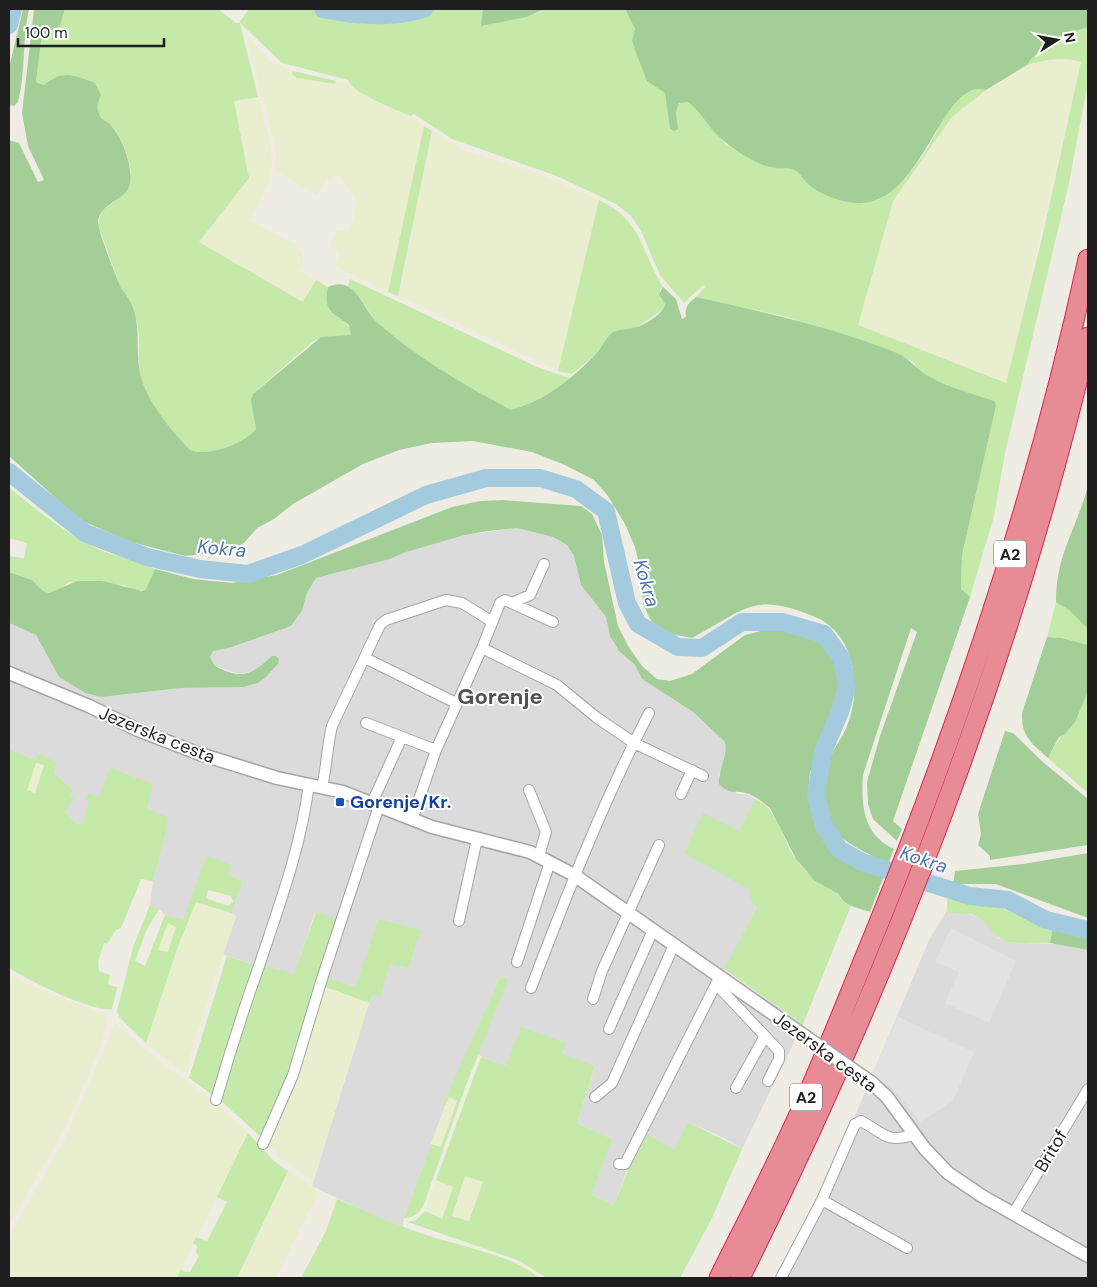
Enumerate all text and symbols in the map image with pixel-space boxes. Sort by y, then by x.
scale bar [18,15,164,47]
north arrow [1032,15,1082,65]
text: 100 m [25,23,68,43]
text: N [1060,31,1080,44]
water label: Kokra [197,534,247,563]
road number: A2 [994,540,1026,568]
water label: Kokra [627,556,666,610]
district label: Gorenje [457,682,543,711]
street label: Jezerska cesta [95,701,219,769]
place label: Gorenje/Kr. [350,790,451,814]
marker: Gorenje/Kr. [334,796,346,808]
water label: Kokra [897,840,951,879]
street label: Jezerska cesta [768,1006,882,1098]
road number: A2 [790,1084,822,1110]
street label: Britof [1029,1125,1073,1177]

